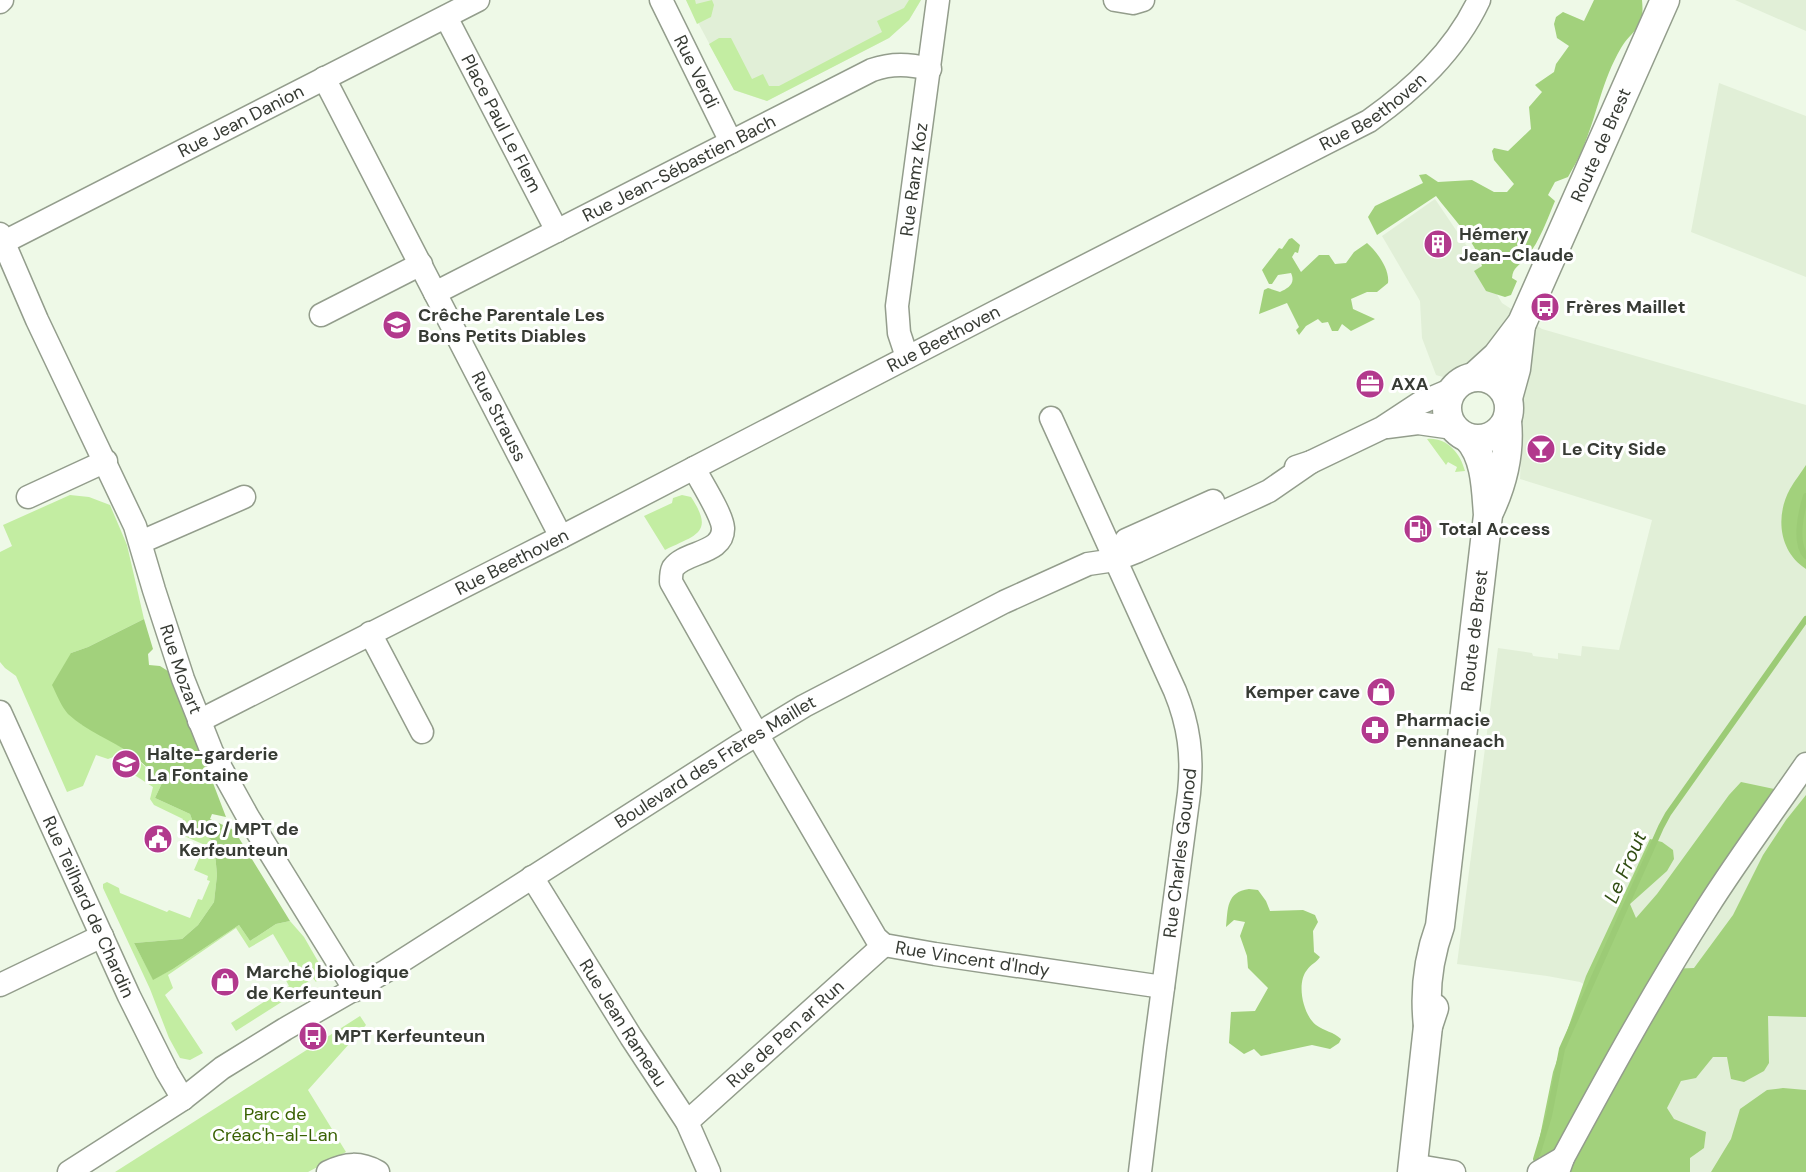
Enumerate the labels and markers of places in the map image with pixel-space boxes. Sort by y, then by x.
place label: Hémery Jean-Claude [1459,222,1574,267]
building icon: Hémery Jean-Claude [1422,228,1454,260]
bus stop icon: Frères Maillet [1529,291,1561,323]
place label: Frères Maillet [1566,295,1685,319]
place label: Crêche Parentale Les Bons Petits Diables [418,303,605,348]
school or university icon: Crêche Parentale Les Bons Petits Diables [381,309,413,341]
office icon: AXA [1354,368,1386,400]
place label: AXA [1391,372,1429,396]
bar icon: Le City Side [1525,433,1557,465]
place label: Le City Side [1562,437,1666,461]
fuel station icon: Total Access [1402,513,1434,545]
place label: Total Access [1439,517,1550,541]
shop icon: Kemper cave [1365,676,1397,708]
place label: Kemper cave [1245,680,1360,704]
place label: Pharmacie Pennaneach [1396,708,1505,753]
pharmacy icon: Pharmacie Pennaneach [1359,714,1391,746]
place label: Halte-garderie La Fontaine [147,742,278,787]
school or university icon: Halte-garderie La Fontaine [110,748,142,780]
place label: MJC / MPT de Kerfeunteun [179,817,299,862]
public building icon: MJC / MPT de Kerfeunteun [142,823,174,855]
place label: Marché biologique de Kerfeunteun [246,960,409,1005]
shop icon: Marché biologique de Kerfeunteun [209,966,241,998]
bus stop icon: MPT Kerfeunteun [297,1020,329,1052]
place label: MPT Kerfeunteun [334,1024,485,1048]

